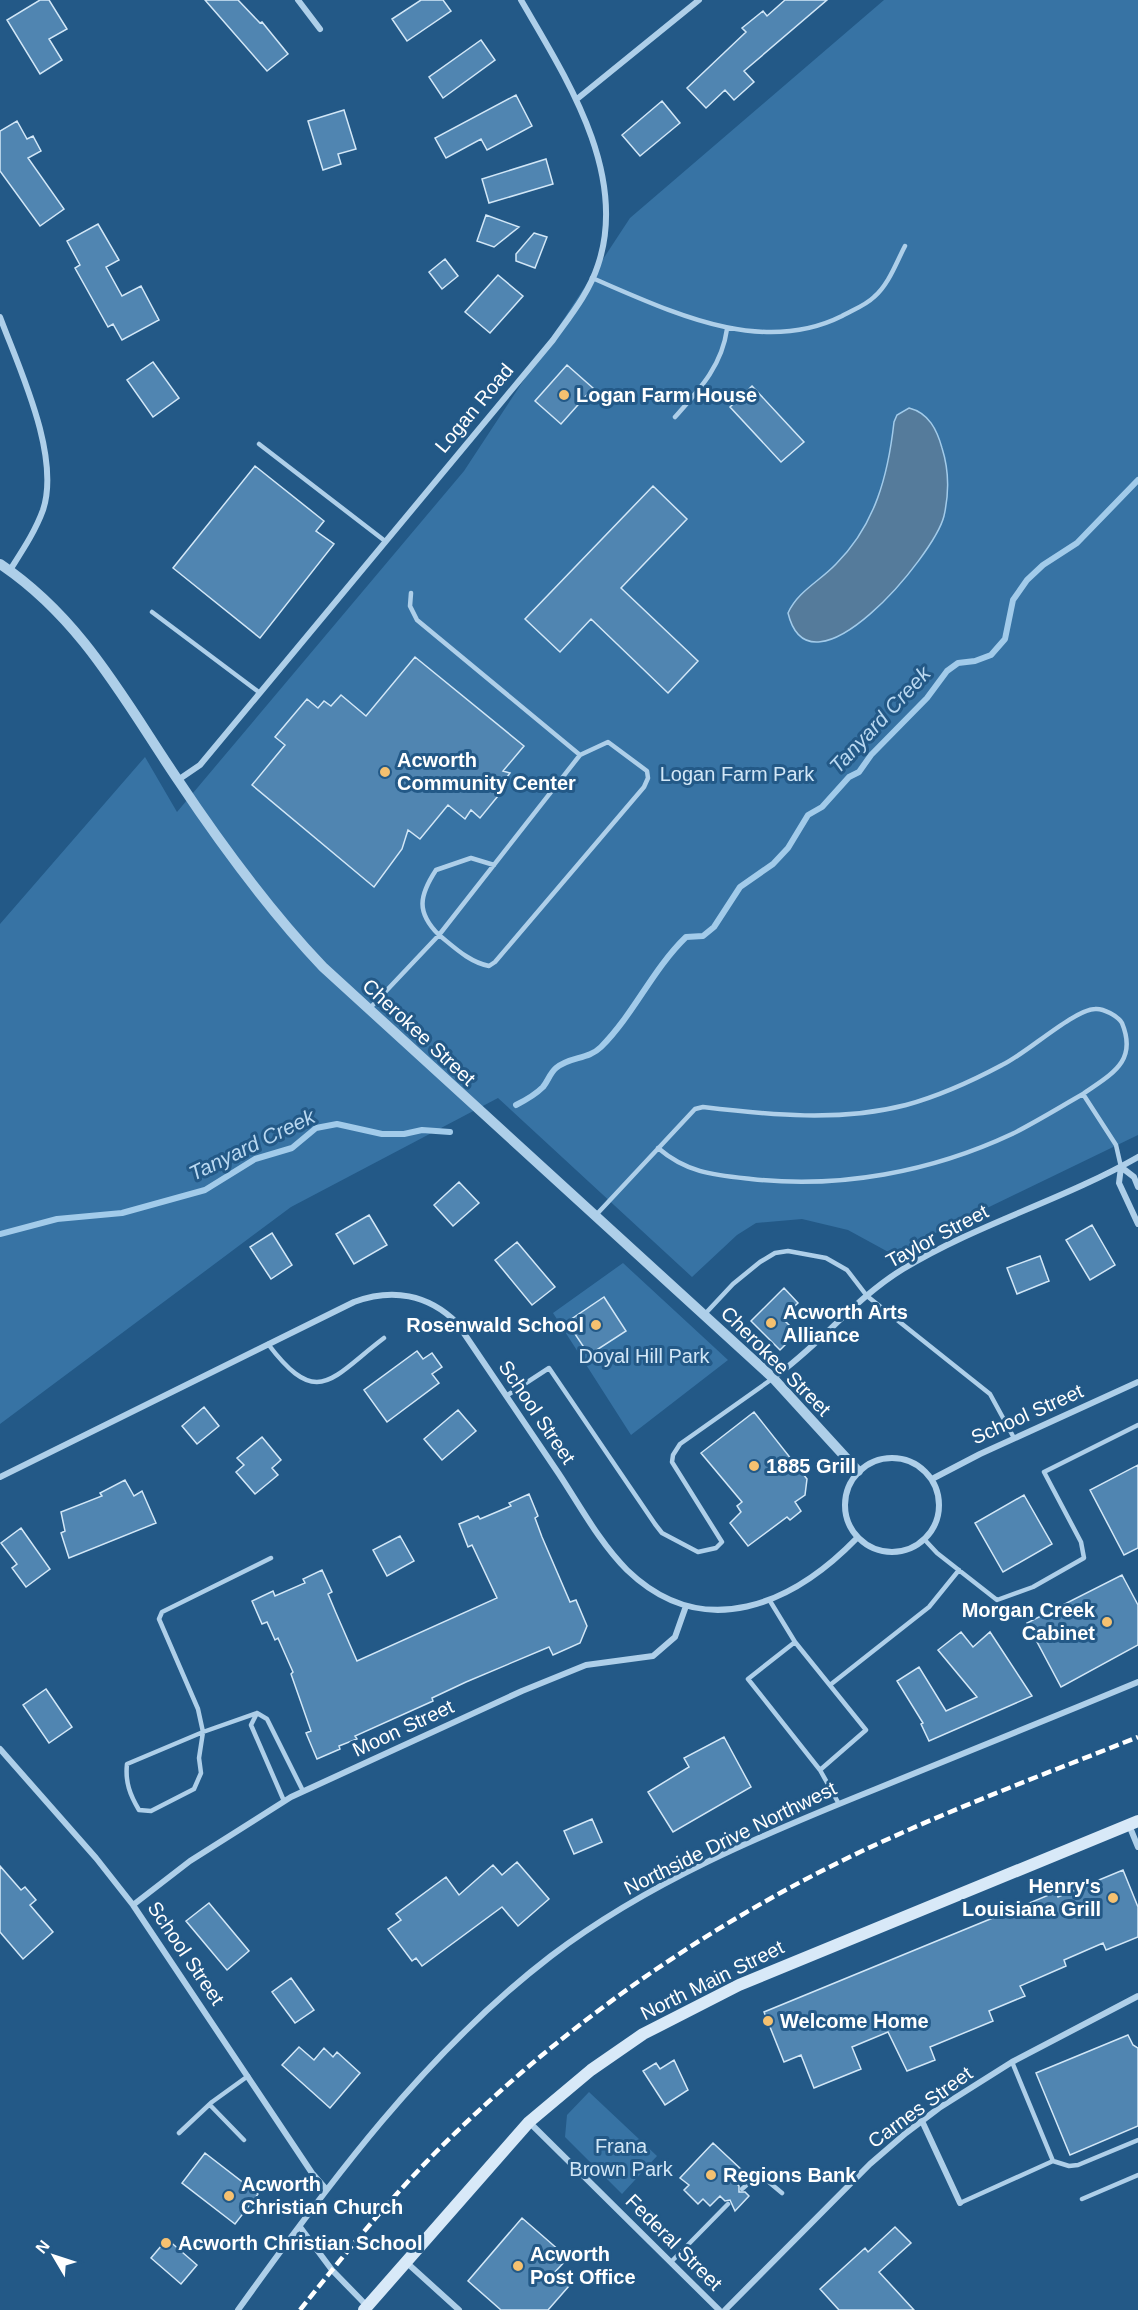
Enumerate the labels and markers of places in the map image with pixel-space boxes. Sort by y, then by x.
place label: Logan Farm House [576,384,757,406]
marker: Logan Farm House [557,388,571,402]
place label: Acworth Community Center [397,749,576,794]
marker: Acworth Community Center [378,765,392,779]
place label: Acworth Arts Alliance [783,1301,908,1346]
place label: Rosenwald School [406,1314,584,1336]
marker: Acworth Arts Alliance [764,1316,778,1330]
marker: Rosenwald School [589,1318,603,1332]
place label: 1885 Grill [766,1455,856,1477]
marker: 1885 Grill [747,1459,761,1473]
place label: Morgan Creek Cabinet [962,1599,1096,1644]
marker: Morgan Creek Cabinet [1100,1615,1114,1629]
place label: Henry's Louisiana Grill [962,1875,1101,1920]
marker: Henry's Louisiana Grill [1106,1891,1120,1905]
place label: Welcome Home [780,2010,929,2032]
marker: Welcome Home [761,2014,775,2028]
place label: Regions Bank [723,2164,857,2186]
marker: Regions Bank [704,2168,718,2182]
place label: Acworth Christian Church [241,2173,403,2218]
marker: Acworth Christian Church [222,2189,236,2203]
place label: Acworth Christian School [178,2232,422,2254]
marker: Acworth Christian School [159,2236,173,2250]
place label: Acworth Post Office [530,2243,636,2288]
marker: Acworth Post Office [511,2259,525,2273]

